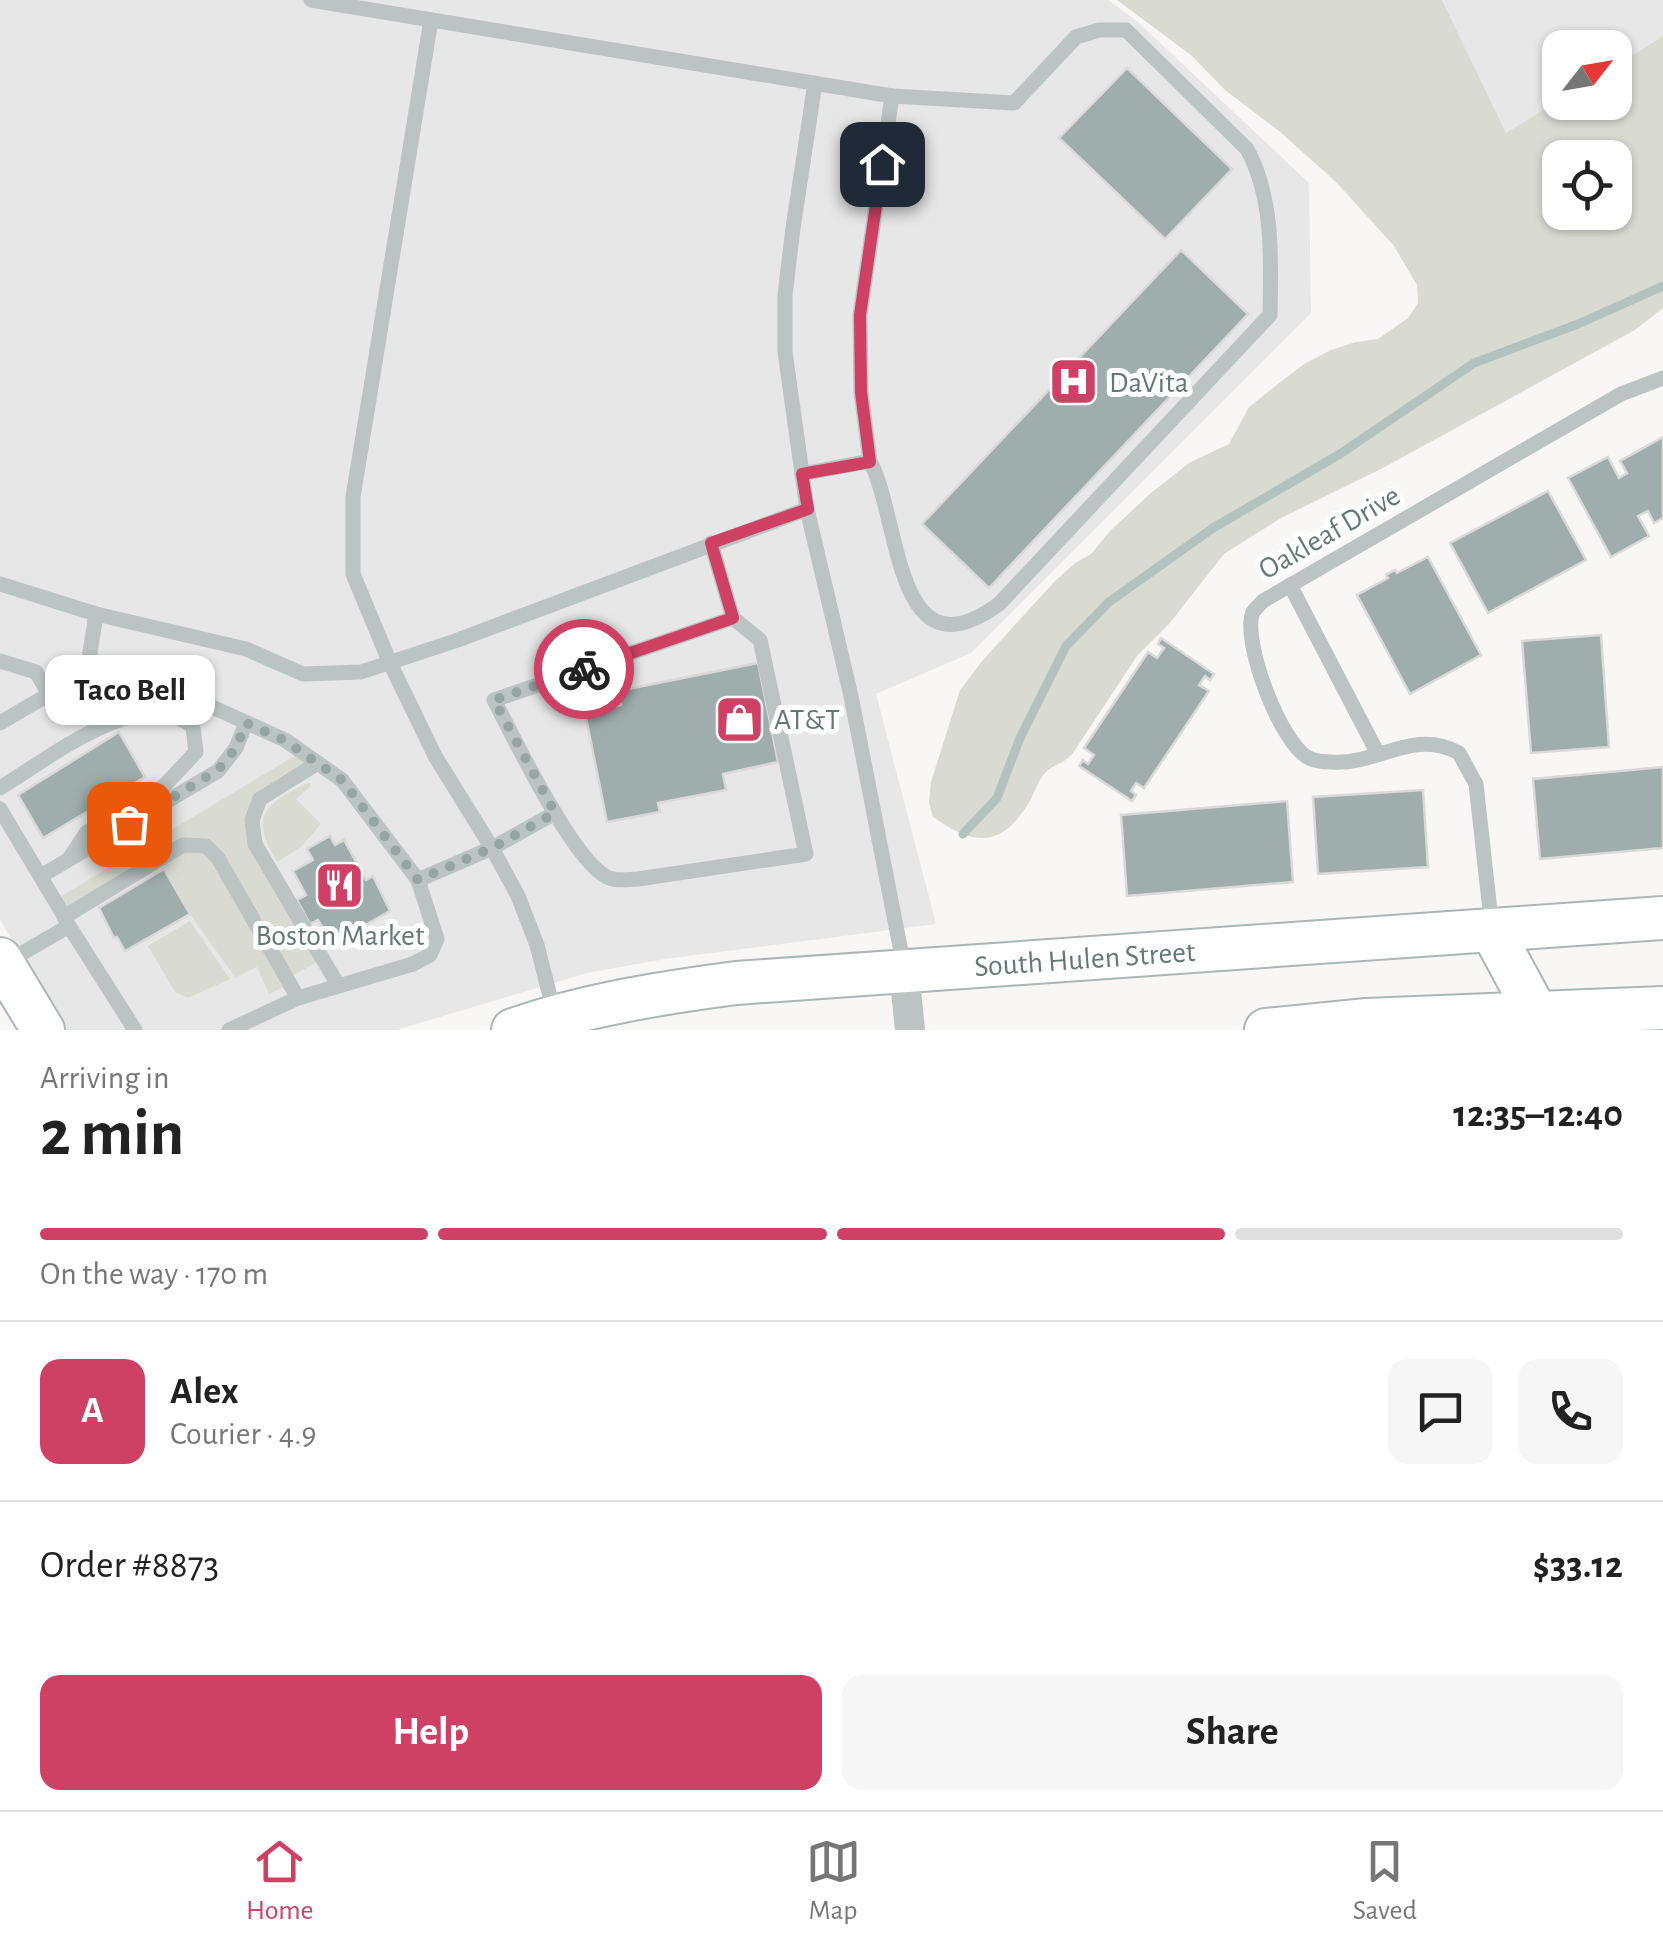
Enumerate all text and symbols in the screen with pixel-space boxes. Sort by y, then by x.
north arrow [1542,30,1632,120]
map controls [1542,30,1632,230]
pin [840,122,925,207]
icon: home [855,137,910,192]
button: locate [1542,140,1632,230]
hospital icon: DaVita [1048,356,1100,408]
place label: DaVita [1109,368,1189,398]
street label: Oakleaf Drive [1254,480,1405,585]
courier [534,619,634,719]
icon: bike [557,642,612,697]
callout: Taco Bell [44,654,214,724]
text: Taco Bell [74,674,186,706]
shop icon: AT&T [713,693,765,745]
place label: AT&T [774,705,840,735]
pin [87,782,172,867]
icon: bag [102,797,157,852]
restaurant icon: Boston Market [314,860,366,912]
place label: Boston Market [256,921,425,951]
street label: South Hulen Street [973,937,1197,982]
text: Arriving in [40,1062,169,1094]
text: 12:35–12:40 [1453,1096,1623,1134]
text: 2 min [40,1102,184,1167]
text: On the way · 170 m [40,1258,268,1290]
button: chat [1388,1359,1493,1464]
button: phone [1518,1359,1623,1464]
text: Alex [170,1373,239,1411]
text: A [81,1392,104,1430]
text: Courier · 4.9 [170,1418,317,1450]
text: Order #8873 [40,1547,219,1585]
text: $33.12 [1533,1547,1623,1585]
button: Help [40,1675,822,1790]
button: Share [842,1675,1623,1790]
tab: Home [246,1834,313,1928]
tab: Map [806,1834,861,1928]
tab: Saved [1353,1834,1417,1928]

